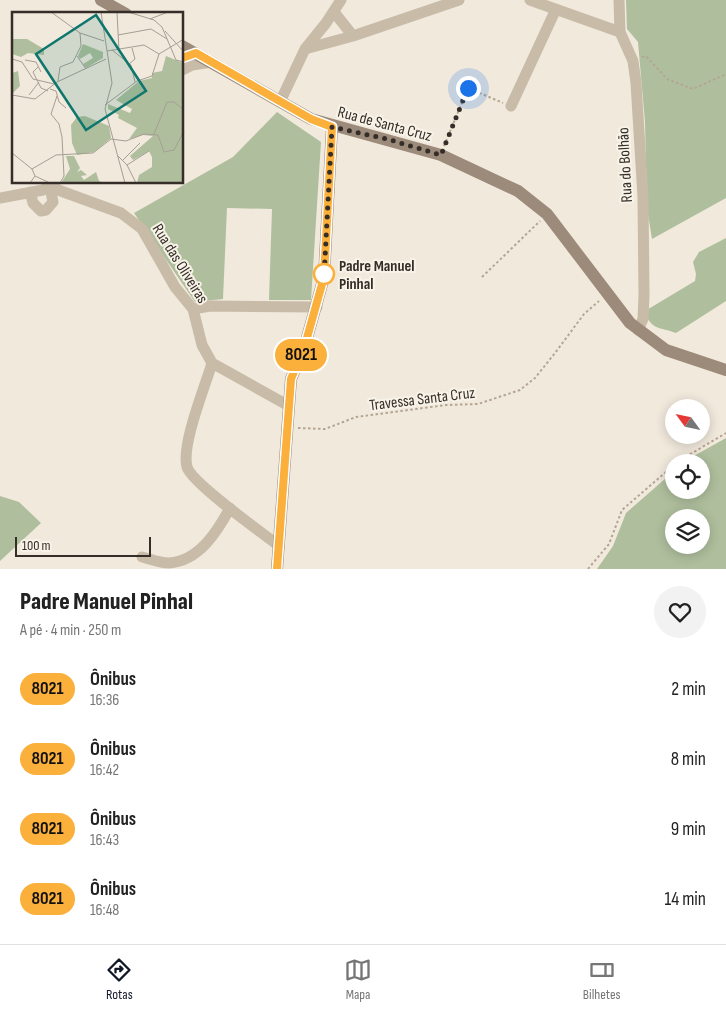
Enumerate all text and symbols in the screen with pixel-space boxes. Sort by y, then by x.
inset map [12,12,184,184]
your location [456,76,481,101]
street label: Rua de Santa Cruz [335,103,434,146]
street label: Rua do Bolhão [614,127,637,203]
street label: Rua das Oliveiras [148,221,212,307]
place label: Padre Manuel Pinhal [339,257,415,294]
marker: Padre Manuel Pinhal [313,263,335,285]
line badge: 8021 [266,339,336,371]
text: 8021 [285,344,317,365]
street label: Travessa Santa Cruz [368,384,476,415]
north arrow [665,399,710,444]
map controls [665,399,710,554]
button: locate [665,454,710,499]
button: layers [665,509,710,554]
scale bar [15,534,151,557]
text: 100 m [22,537,51,554]
button: heart [654,586,706,638]
text: Padre Manuel Pinhal [20,587,193,616]
text: A pé · 4 min · 250 m [20,621,121,640]
text: Ônibus [90,668,136,691]
text: 8021 [31,678,64,699]
text: 2 min [671,678,706,701]
text: 16:36 [90,691,119,710]
text: Ônibus [90,738,136,761]
text: 8021 [31,748,64,769]
text: 8 min [671,748,706,771]
text: 16:42 [90,761,119,780]
text: Ônibus [90,808,136,831]
text: 8021 [31,818,64,839]
text: 9 min [671,818,706,841]
text: 16:43 [90,831,119,850]
text: Ônibus [90,878,136,901]
text: 8021 [31,888,64,909]
text: 14 min [665,888,706,911]
text: 16:48 [90,901,119,920]
tab: Rotas [105,956,133,1003]
tab: Mapa [344,956,372,1003]
tab: Bilhetes [583,956,621,1003]

